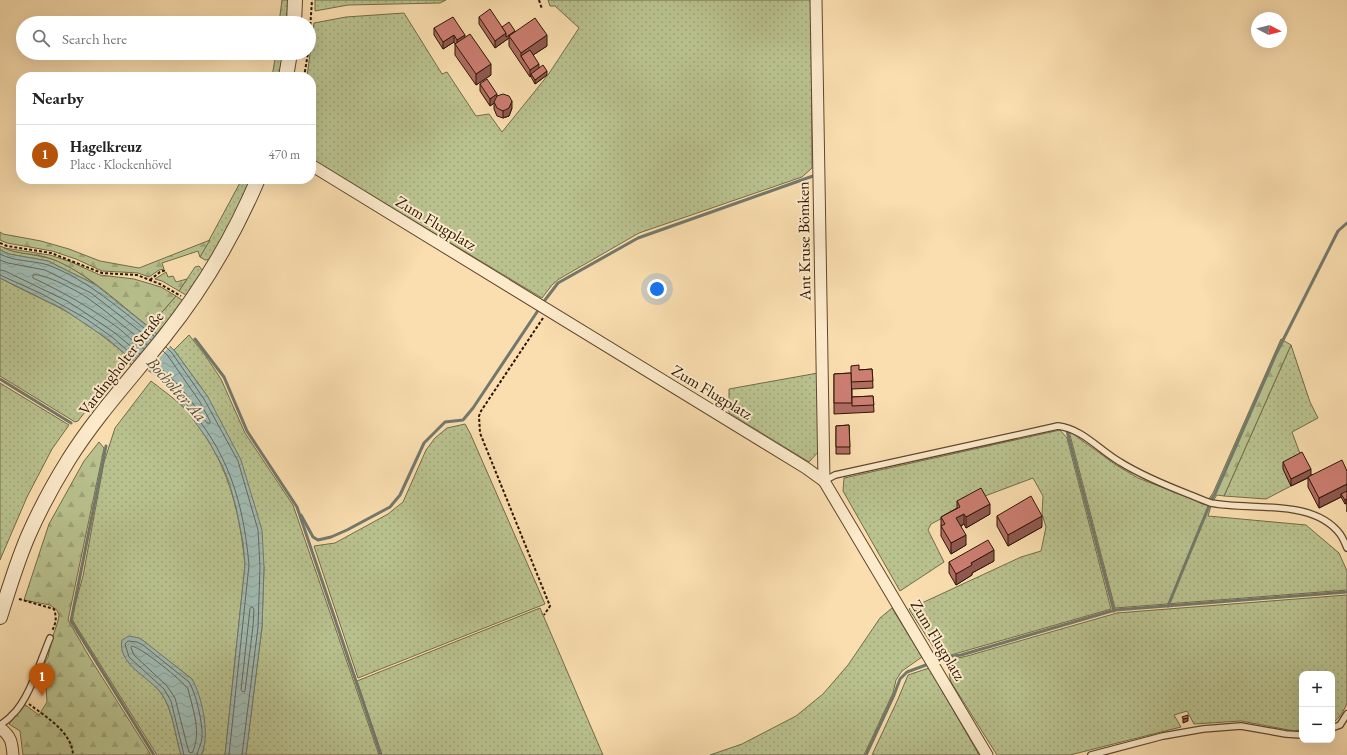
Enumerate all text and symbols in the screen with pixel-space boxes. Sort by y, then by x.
north arrow [1251,12,1287,48]
search box [16,16,316,60]
icon: search [30,27,52,49]
text: Search here [62,29,127,48]
text: Nearby [32,87,84,109]
text: Hagelkreuz [70,137,142,156]
text: 1 [42,146,48,163]
text: 470 m [269,146,300,163]
text: Place · Klockenhövel [70,156,172,173]
street label: Ant Kruse Bömken [792,181,816,302]
street label: Zum Flugplatz [392,191,480,255]
your location [647,279,667,299]
street label: Vardingholter Straße [74,307,168,419]
water label: Bocholter Aa [141,351,212,426]
street label: Zum Flugplatz [668,360,756,424]
street label: Zum Flugplatz [906,596,970,684]
pin: 1 [29,663,55,696]
map controls [1299,671,1335,743]
button: + [1299,671,1335,707]
button: − [1299,707,1335,743]

